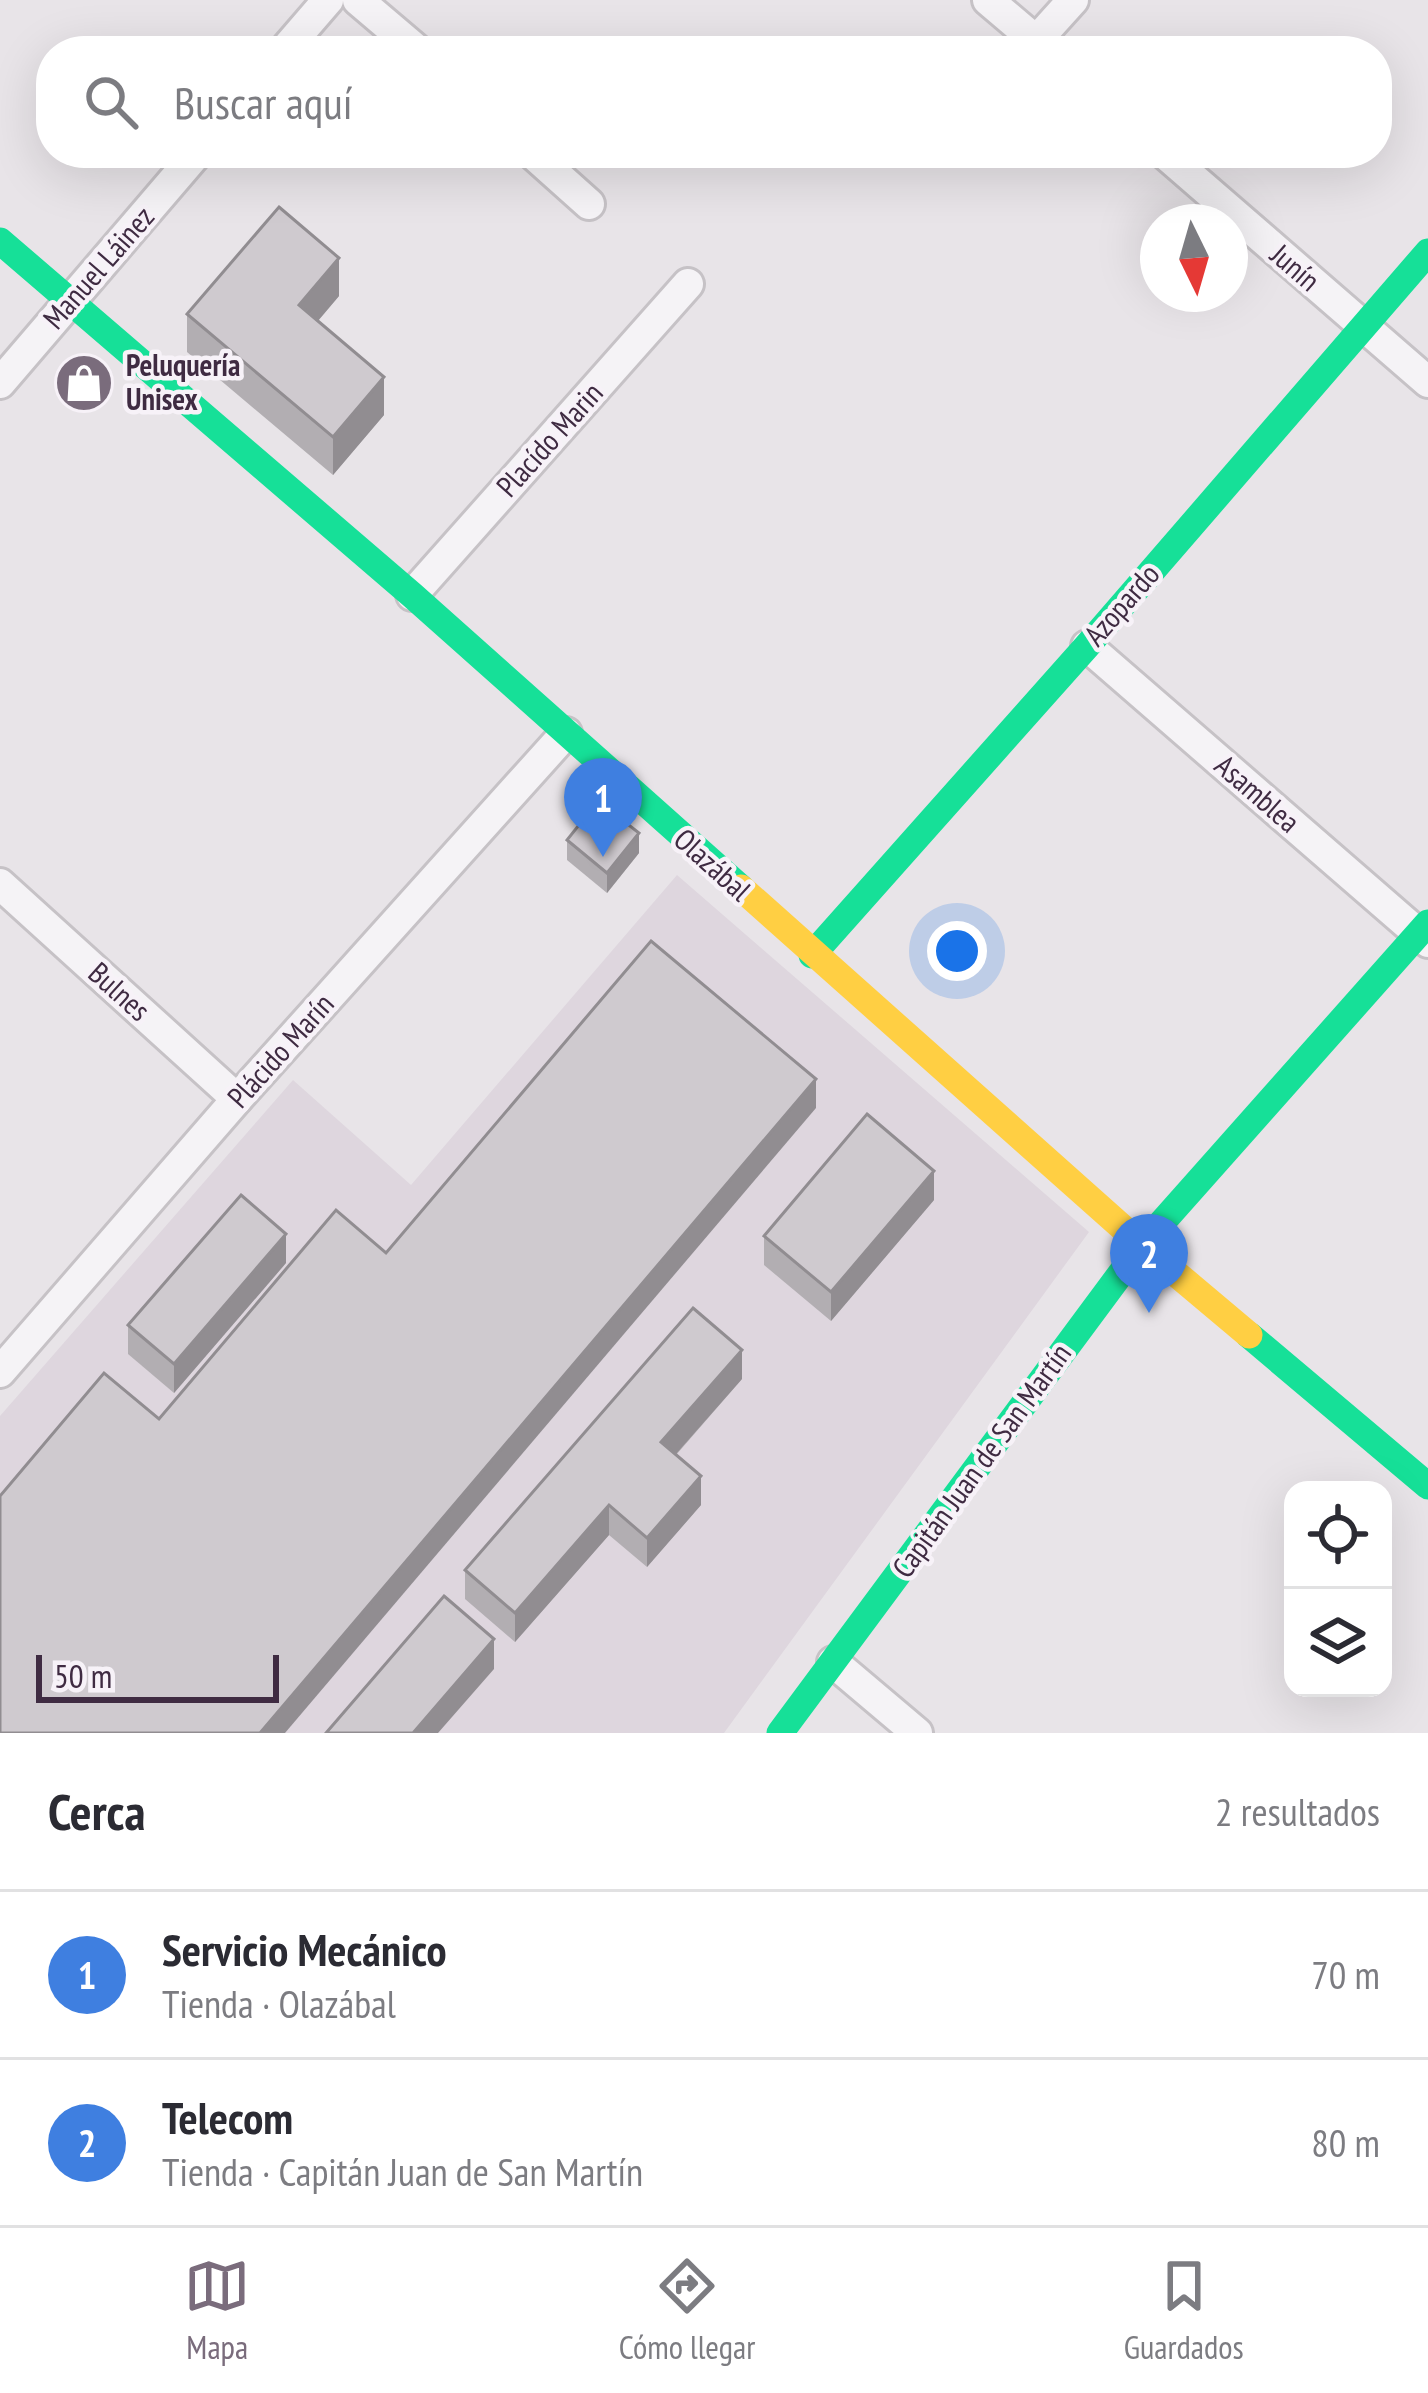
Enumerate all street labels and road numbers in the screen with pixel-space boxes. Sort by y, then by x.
street label: Manuel Láinez [34,198,162,336]
street label: Junín [1262,234,1329,299]
street label: Placído Marin [487,374,611,504]
street label: Azopardo [1075,555,1167,653]
street label: Asamblea [1207,745,1309,840]
street label: Olazábal [666,819,760,909]
street label: Bulnes [81,953,159,1029]
street label: Plácido Marín [218,985,342,1115]
street label: Capitán Juan de San Martín [883,1335,1079,1585]

